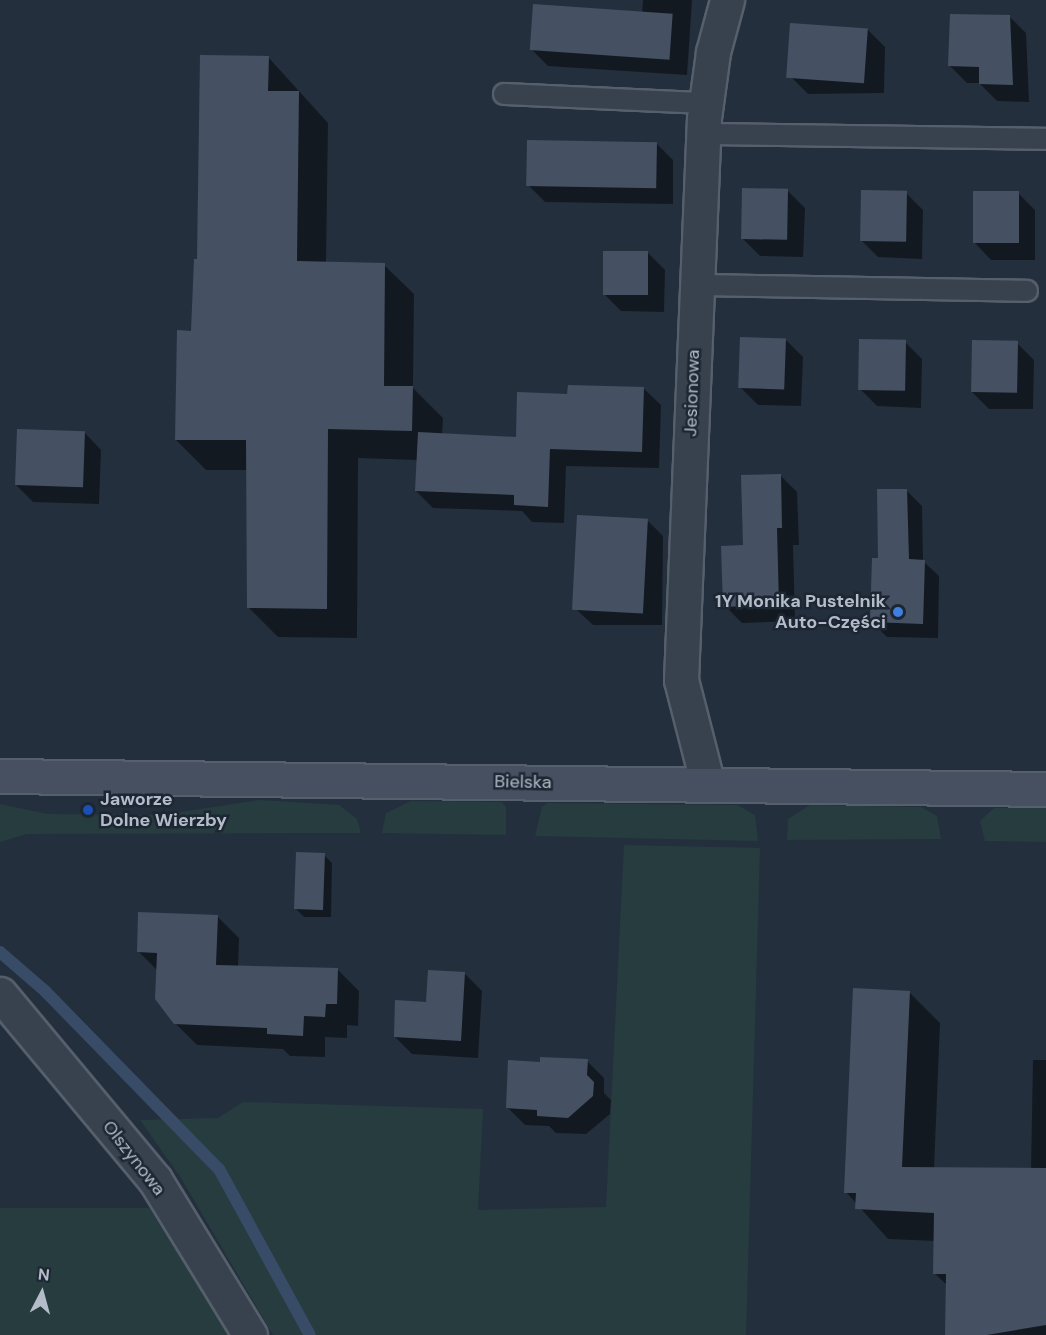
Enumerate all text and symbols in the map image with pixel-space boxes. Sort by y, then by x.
street label: Jesionowa [680,349,704,437]
place label: 1Y Monika Pustelnik Auto-Części [715,591,886,634]
marker: 1Y Monika Pustelnik Auto-Części [891,605,905,619]
street label: Bielska [494,771,552,793]
place label: Jaworze Dolne Wierzby [100,789,227,832]
marker: Jaworze Dolne Wierzby [81,803,95,817]
street label: Olszynowa [98,1116,170,1200]
north arrow [12,1263,72,1323]
text: N [37,1264,51,1286]

